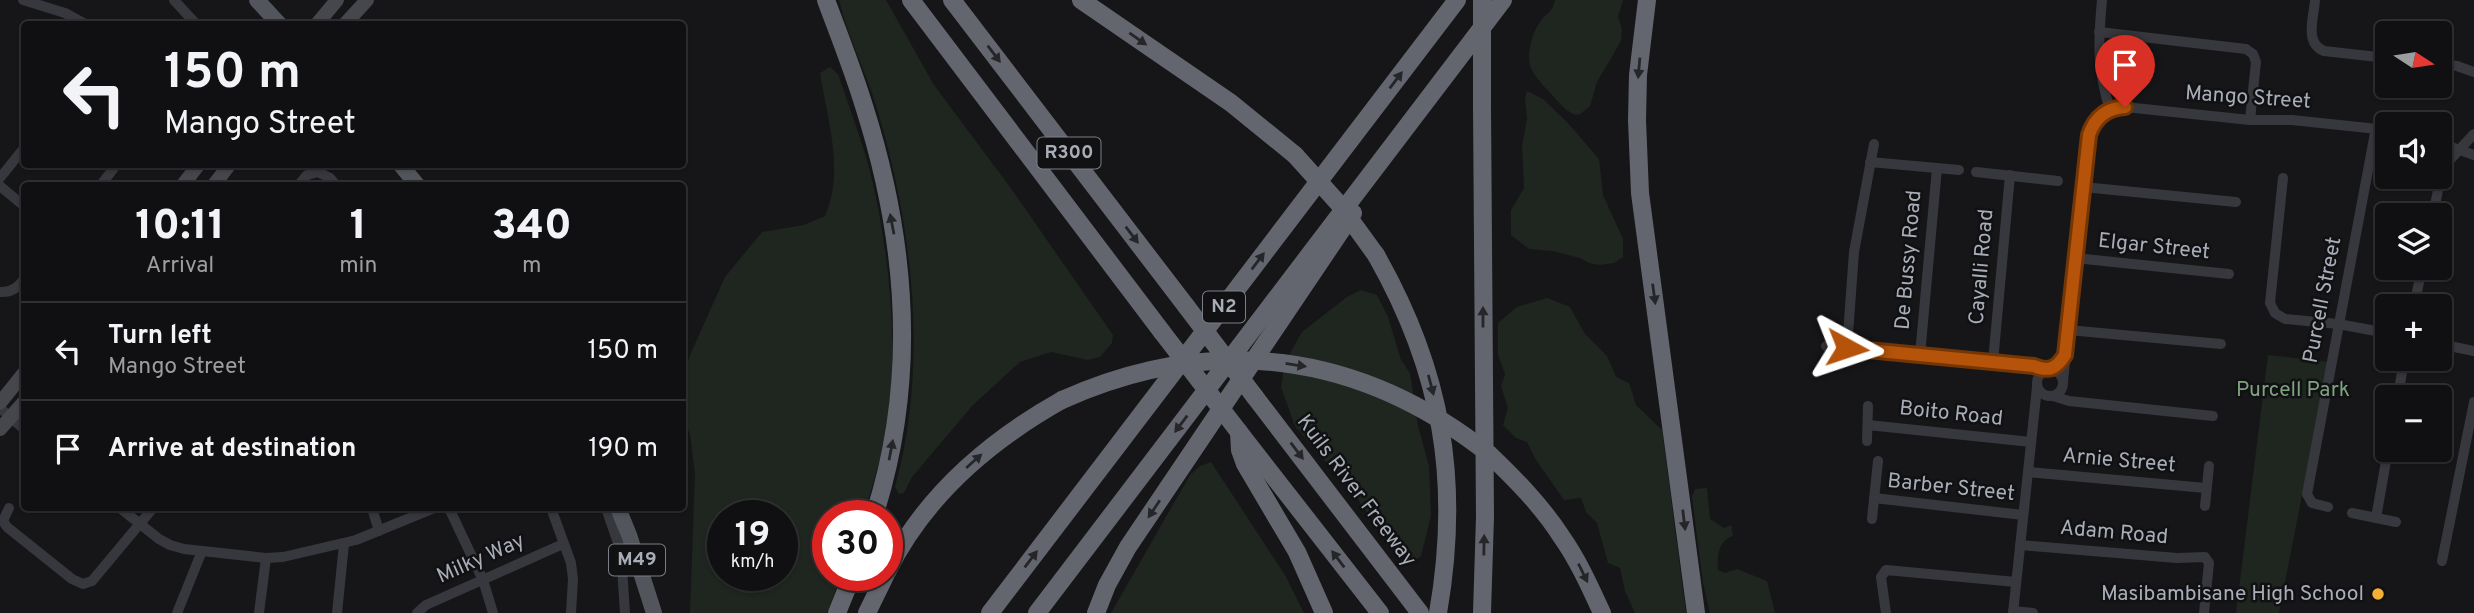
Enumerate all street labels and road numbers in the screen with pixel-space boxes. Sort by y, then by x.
street label: Mango Street [2184,80,2312,116]
road number: R300 [1038,138,1100,168]
street label: De Bussy Road [1889,189,1929,331]
street label: Cayalli Road [1963,208,2001,326]
street label: Elgar Street [2097,228,2211,266]
street label: Purcell Street [2298,234,2348,366]
road number: N2 [1203,292,1245,322]
street label: Boito Road [1898,395,2004,433]
street label: Kuils River Freeway [1290,410,1422,572]
street label: Arnie Street [2061,443,2177,479]
street label: Barber Street [1886,468,2016,508]
street label: Adam Road [2059,515,2169,551]
street label: Milky Way [433,528,529,590]
road number: M49 [609,544,665,576]

